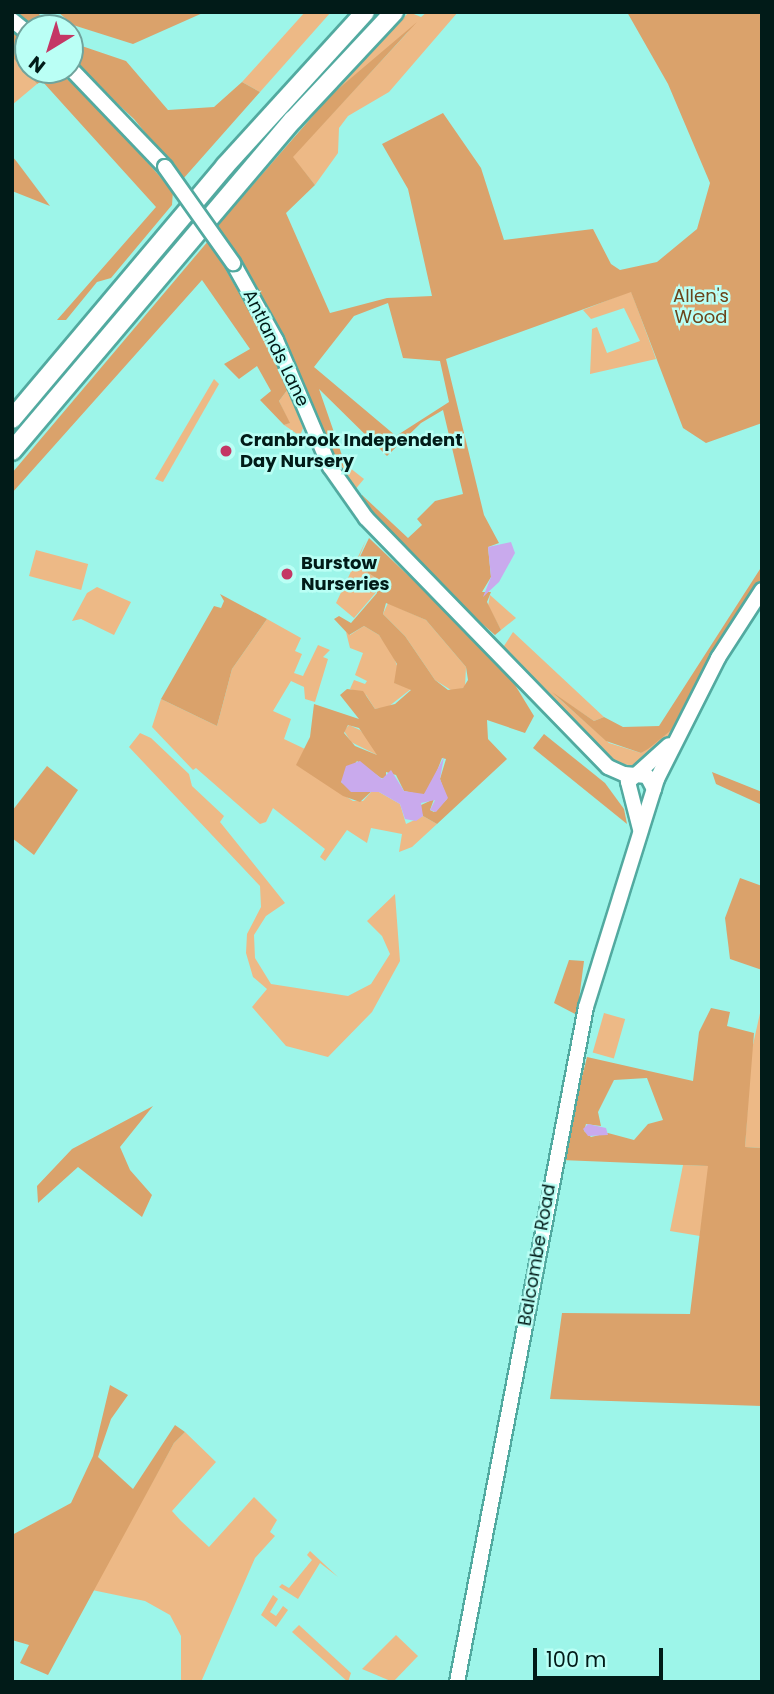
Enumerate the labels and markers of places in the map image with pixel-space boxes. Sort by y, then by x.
place label: Cranbrook Independent Day Nursery [240,430,463,472]
marker: Cranbrook Independent Day Nursery [218,443,234,459]
place label: Burstow Nurseries [301,553,390,596]
marker: Burstow Nurseries [279,566,295,582]

